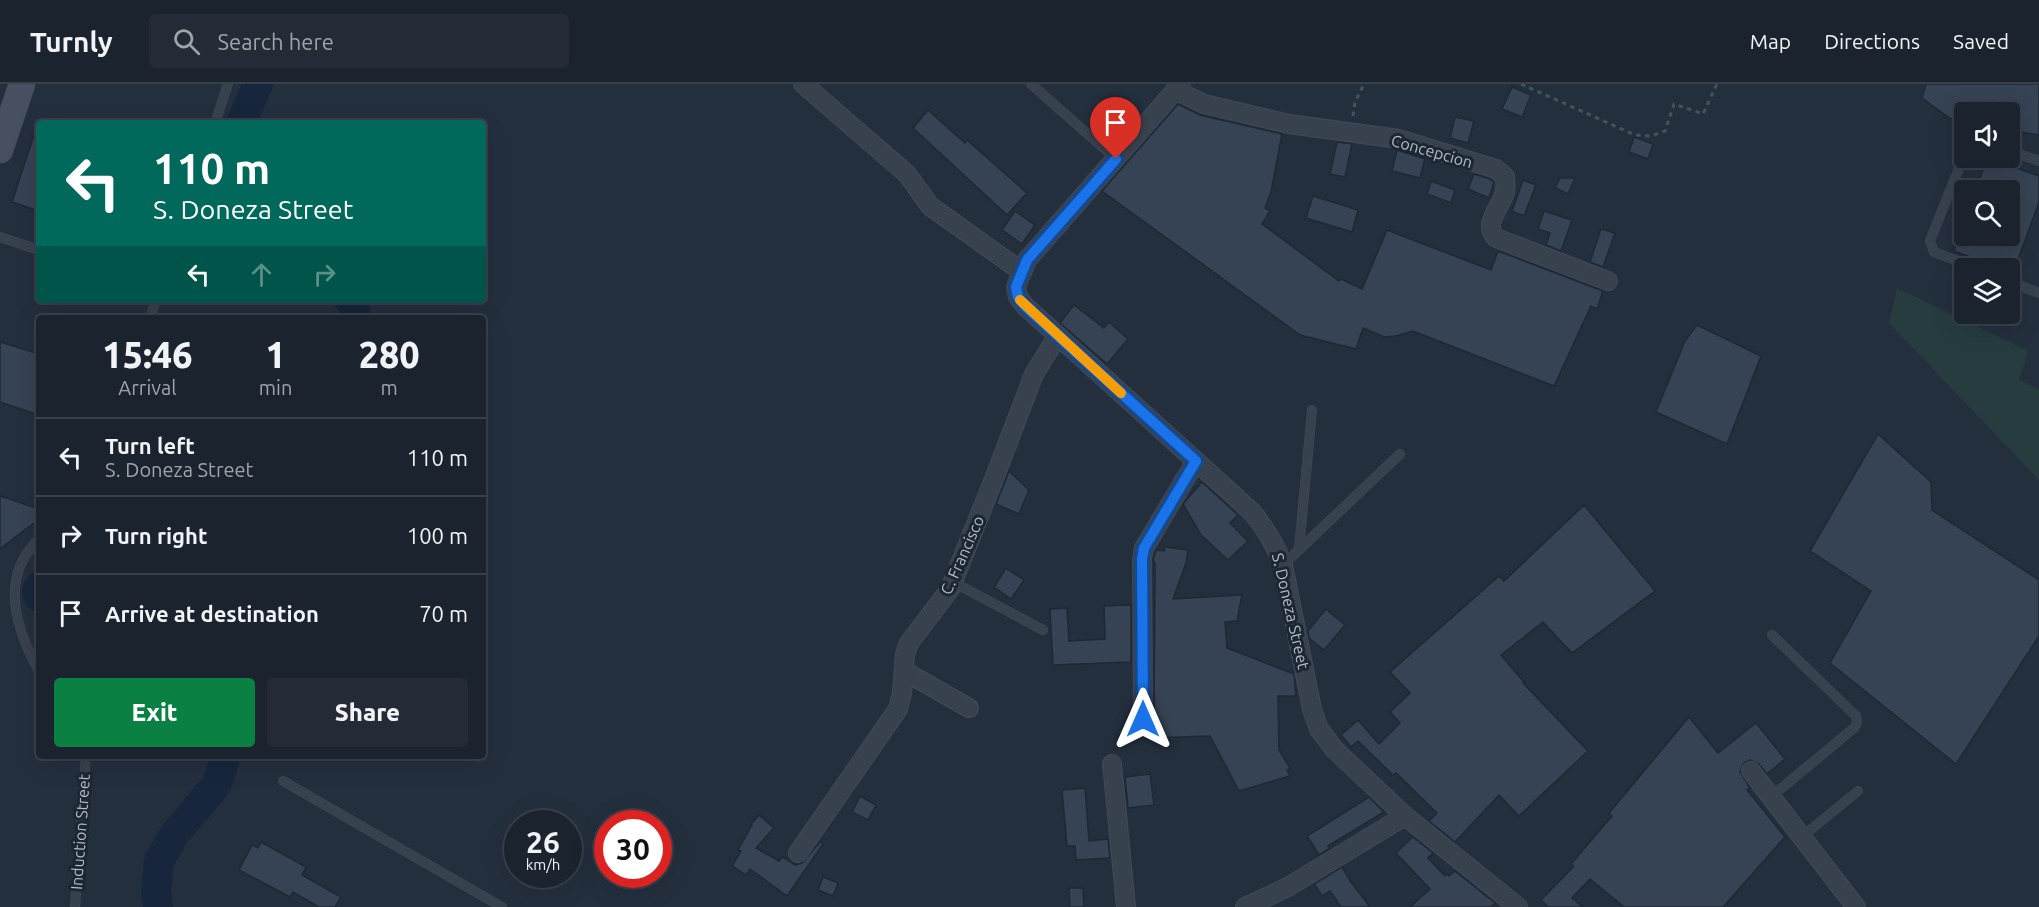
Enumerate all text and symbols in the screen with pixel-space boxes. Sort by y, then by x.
search box [149,14,569,68]
icon: search [170,25,203,58]
text: Turnly [30,26,113,57]
text: Search here [218,29,334,54]
text: Map [1750,29,1791,53]
text: Directions [1824,29,1920,53]
text: Saved [1953,29,2009,53]
pin [1090,97,1141,159]
map controls [1954,102,2020,324]
button: sound [1954,102,2020,168]
icon: arrive [1099,106,1132,139]
street label: Concepcion [1389,131,1475,171]
icon: left [54,144,132,222]
text: 110 m [153,145,270,192]
button: search [1954,180,2020,246]
text: S. Doneza Street [153,194,353,224]
icon: left [182,258,215,291]
icon: ahead [245,258,278,291]
icon: right [308,258,341,291]
button: layers [1954,258,2020,324]
text: 15:46 [102,334,192,375]
text: 1 [265,334,286,375]
text: 280 [359,334,420,375]
text: Arrival [118,376,177,399]
text: min [259,376,292,399]
text: m [381,376,398,399]
text: Turn left [105,433,195,458]
icon: left [54,441,87,474]
text: 110 m [407,445,468,470]
text: S. Doneza Street [105,458,253,481]
street label: C. Francisco [937,513,987,597]
icon: right [54,519,87,552]
text: Turn right [105,523,207,548]
text: 100 m [407,523,468,548]
street label: S. Doneza Street [1269,551,1313,672]
icon: arrive [54,597,87,630]
text: Arrive at destination [105,601,319,626]
text: 70 m [419,601,468,626]
button: Exit [54,678,255,747]
button: Share [267,678,468,747]
position arrow [1111,687,1175,751]
street label: Induction Street [67,773,93,891]
speed limit sign: 30 [594,810,672,888]
text: 26 [526,825,560,859]
text: km/h [526,856,560,873]

